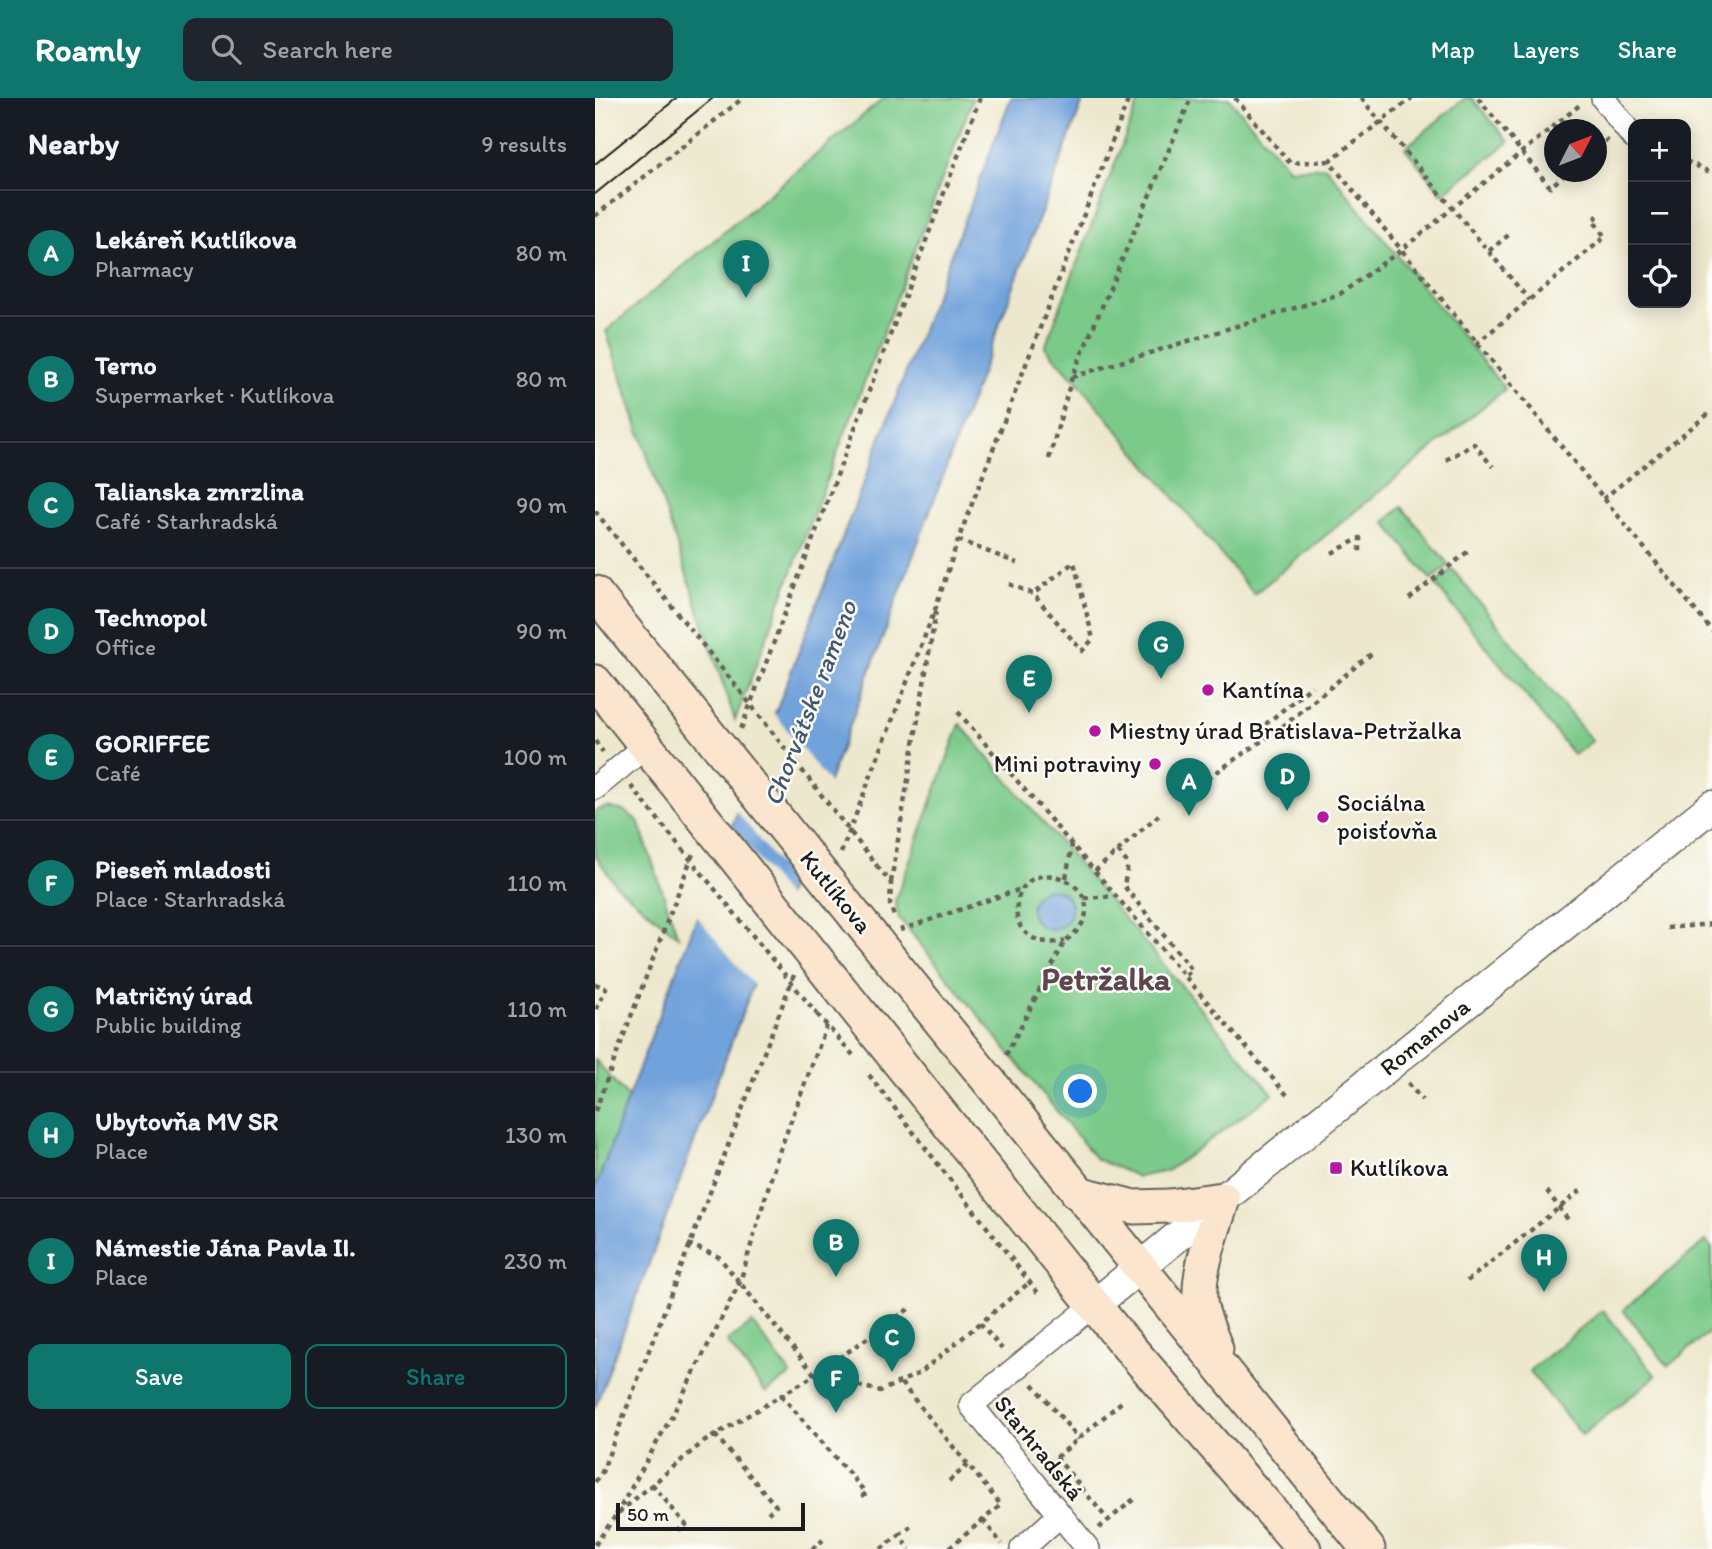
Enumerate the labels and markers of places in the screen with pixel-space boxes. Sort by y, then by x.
pin: I [723,240,769,298]
pin: G [1138,621,1184,679]
pin: E [1006,655,1052,713]
place label: Kantína [1222,675,1304,704]
marker: Kantína [1200,682,1216,698]
place label: Miestny úrad Bratislava-Petržalka [1109,716,1462,745]
marker: Miestny úrad Bratislava-Petržalka [1087,723,1103,739]
place label: Mini potraviny [994,749,1141,778]
pin: D [1264,753,1310,811]
marker: Mini potraviny [1147,756,1163,772]
pin: A [1166,758,1212,816]
place label: Sociálna poisťovňa [1337,788,1438,845]
marker: Sociálna poisťovňa [1315,809,1331,825]
place label: Kutlíkova [1350,1153,1449,1182]
marker: Kutlíkova [1328,1160,1344,1176]
pin: B [813,1219,859,1277]
pin: H [1521,1234,1567,1292]
pin: C [869,1314,915,1372]
pin: F [813,1355,859,1413]

